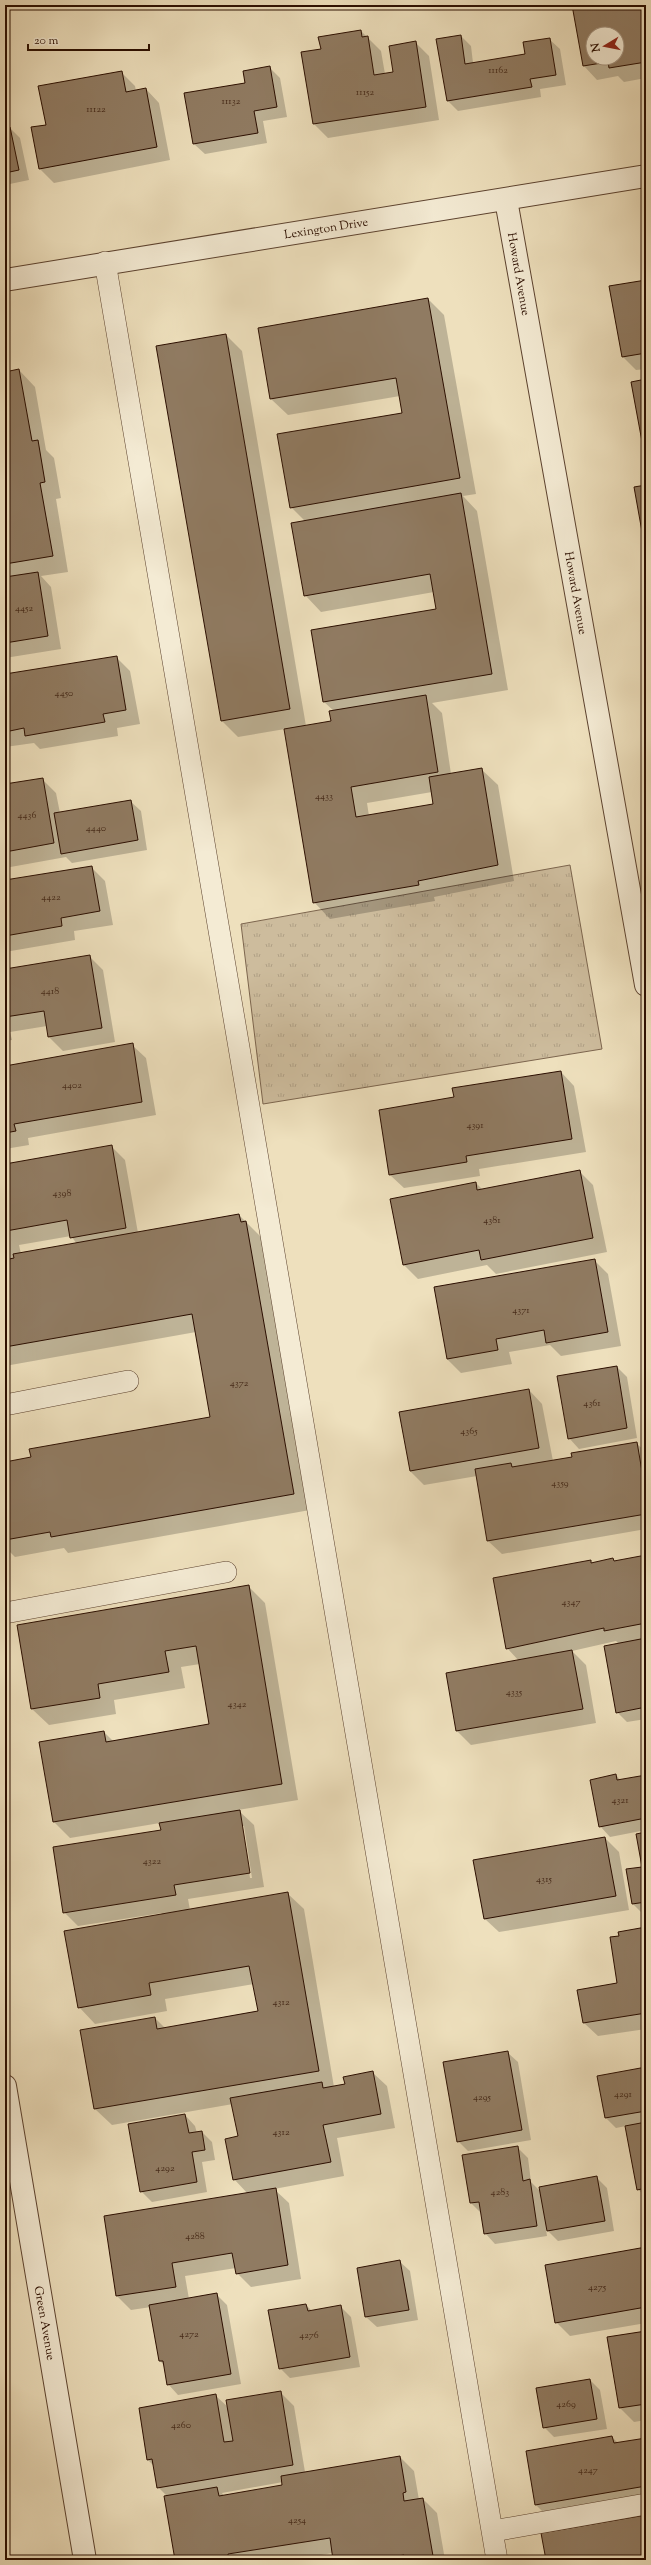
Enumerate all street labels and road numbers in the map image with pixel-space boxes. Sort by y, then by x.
street label: Lexington Drive [283,213,370,245]
street label: Howard Avenue [502,231,534,317]
street label: Howard Avenue [559,550,591,636]
street label: Green Avenue [29,2285,59,2362]

